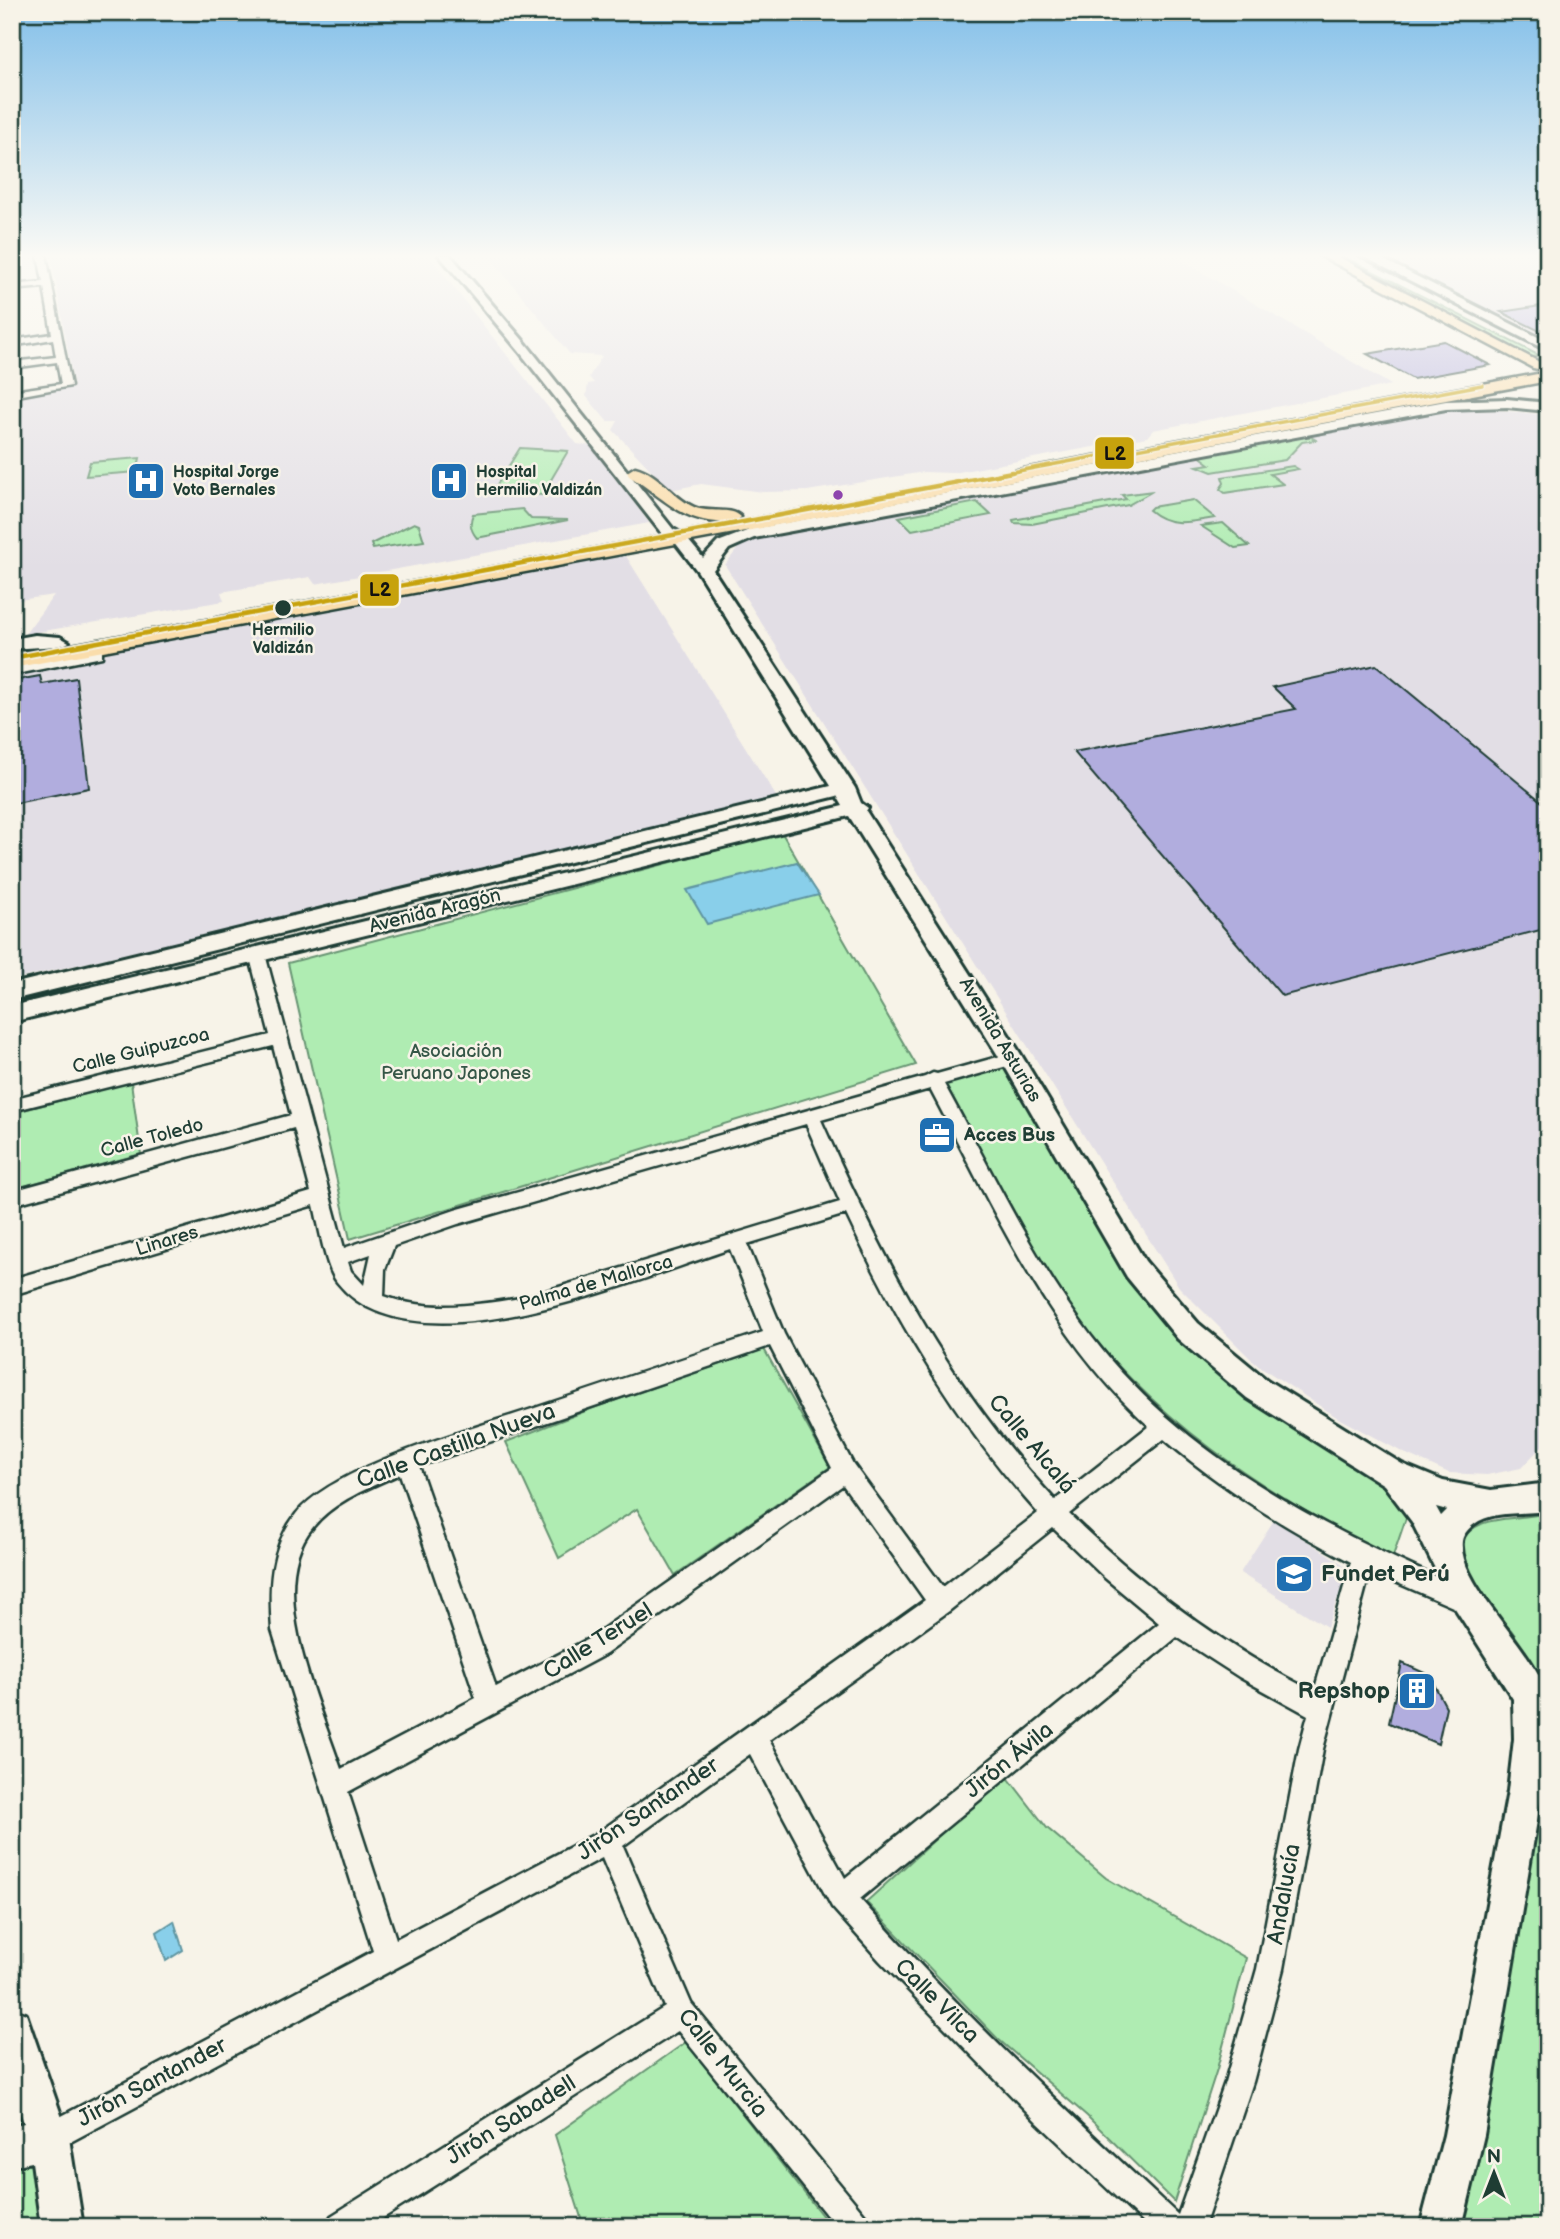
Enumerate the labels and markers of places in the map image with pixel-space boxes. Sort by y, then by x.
hospital icon: Hospital Jorge Voto Bernales [125,460,167,502]
hospital icon: Hospital Hermilio Valdizán [428,460,470,502]
place label: Hospital Jorge Voto Bernales [173,463,279,500]
place label: Hospital Hermilio Valdizán [476,463,602,500]
unlabelled marker [831,488,845,502]
marker: Hermilio Valdizán [273,598,293,618]
place label: Hermilio Valdizán [252,621,314,658]
office icon: Acces Bus [916,1114,958,1156]
place label: Acces Bus [963,1124,1055,1147]
school or university icon: Fundet Perú [1273,1553,1315,1595]
place label: Fundet Perú [1321,1560,1450,1588]
building icon: Repshop [1396,1670,1438,1712]
place label: Repshop [1298,1677,1390,1705]

